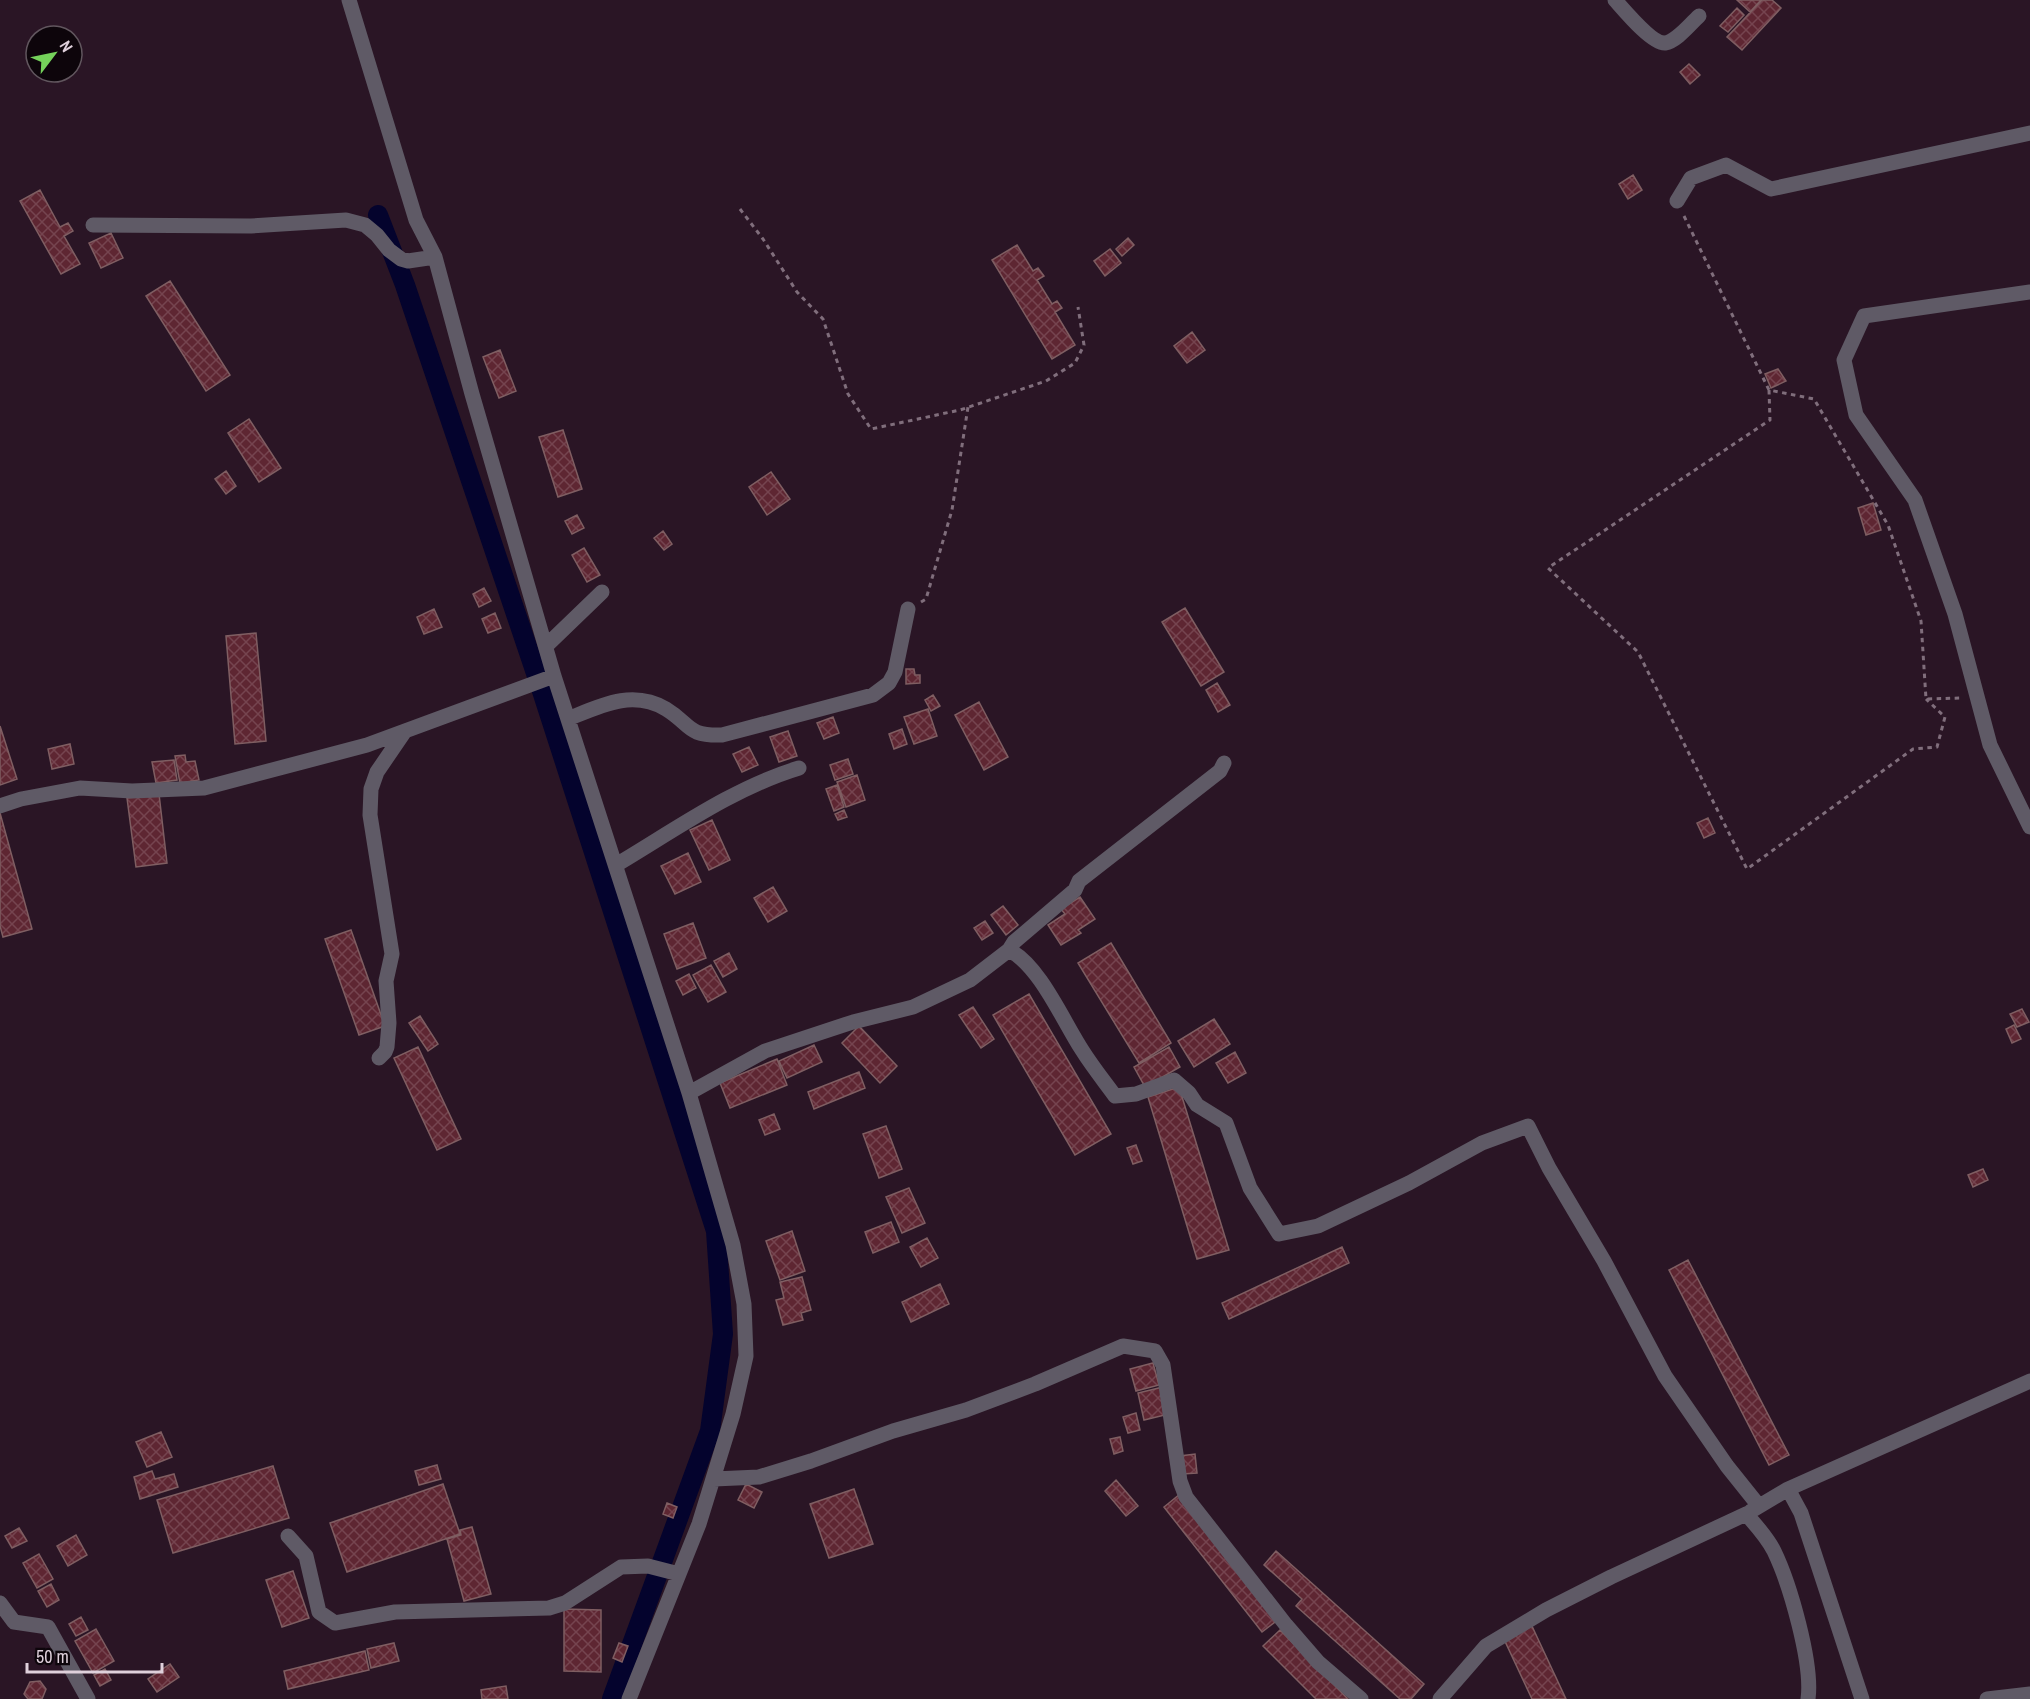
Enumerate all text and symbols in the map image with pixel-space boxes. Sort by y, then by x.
north arrow [24,24,84,84]
text: N [55,36,79,56]
scale bar [27,1636,162,1674]
text: 50 m [36,1644,69,1669]

